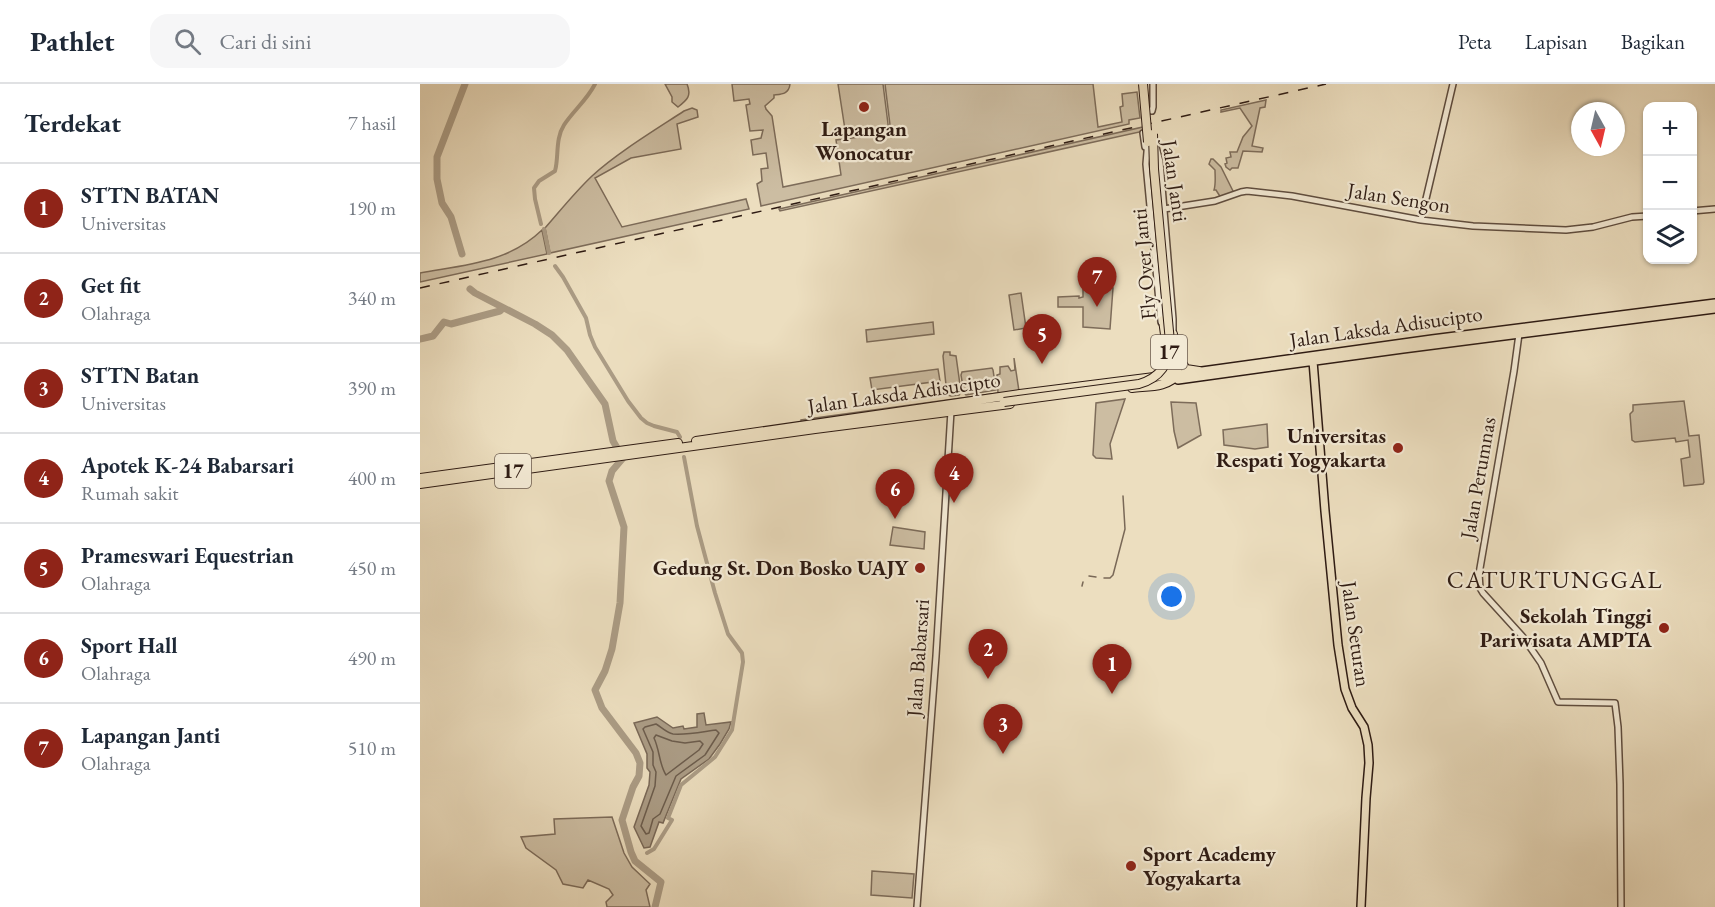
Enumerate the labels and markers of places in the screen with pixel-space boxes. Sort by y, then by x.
marker: Lapangan Wonocatur [857,100,871,114]
place label: Lapangan Wonocatur [815,115,913,166]
pin: 7 [1078,258,1116,307]
pin: 5 [1022,314,1062,364]
place label: Universitas Respati Yogyakarta [1216,422,1387,473]
marker: Universitas Respati Yogyakarta [1391,441,1405,455]
pin: 4 [934,454,974,503]
pin: 6 [876,470,914,519]
place label: Gedung St. Don Bosko UAJY [653,554,909,581]
marker: Gedung St. Don Bosko UAJY [913,561,927,575]
place label: Sekolah Tinggi Pariwisata AMPTA [1480,602,1653,653]
marker: Sekolah Tinggi Pariwisata AMPTA [1657,621,1671,635]
pin: 2 [968,630,1008,679]
pin: 1 [1092,644,1132,694]
pin: 3 [984,704,1022,754]
place label: Sport Academy Yogyakarta [1143,840,1277,891]
marker: Sport Academy Yogyakarta [1124,859,1138,873]

